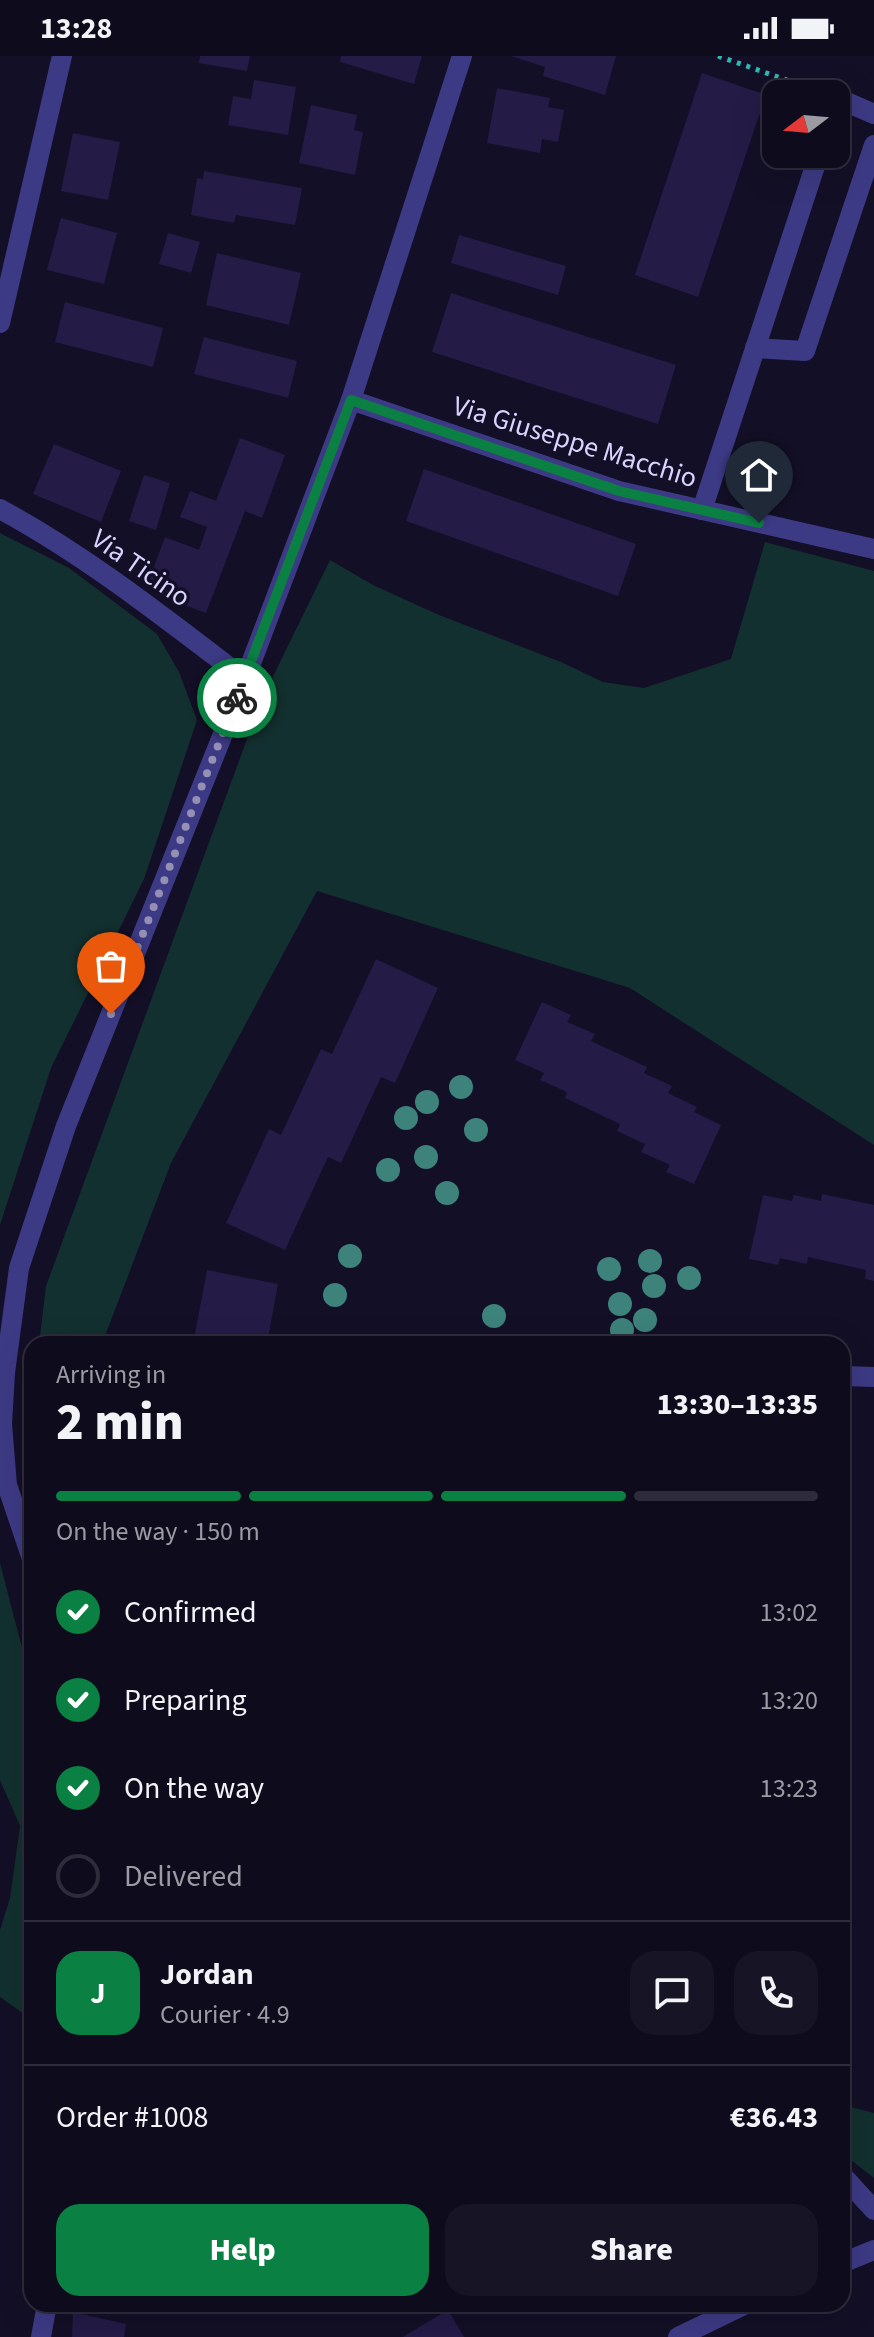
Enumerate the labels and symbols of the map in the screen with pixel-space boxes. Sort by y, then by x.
north arrow [762,80,850,168]
street label: Via Giuseppe Macchio [448,386,702,498]
pin [725,441,793,523]
street label: Via Ticino [83,519,199,617]
courier [197,658,277,738]
pin [77,932,145,1014]

